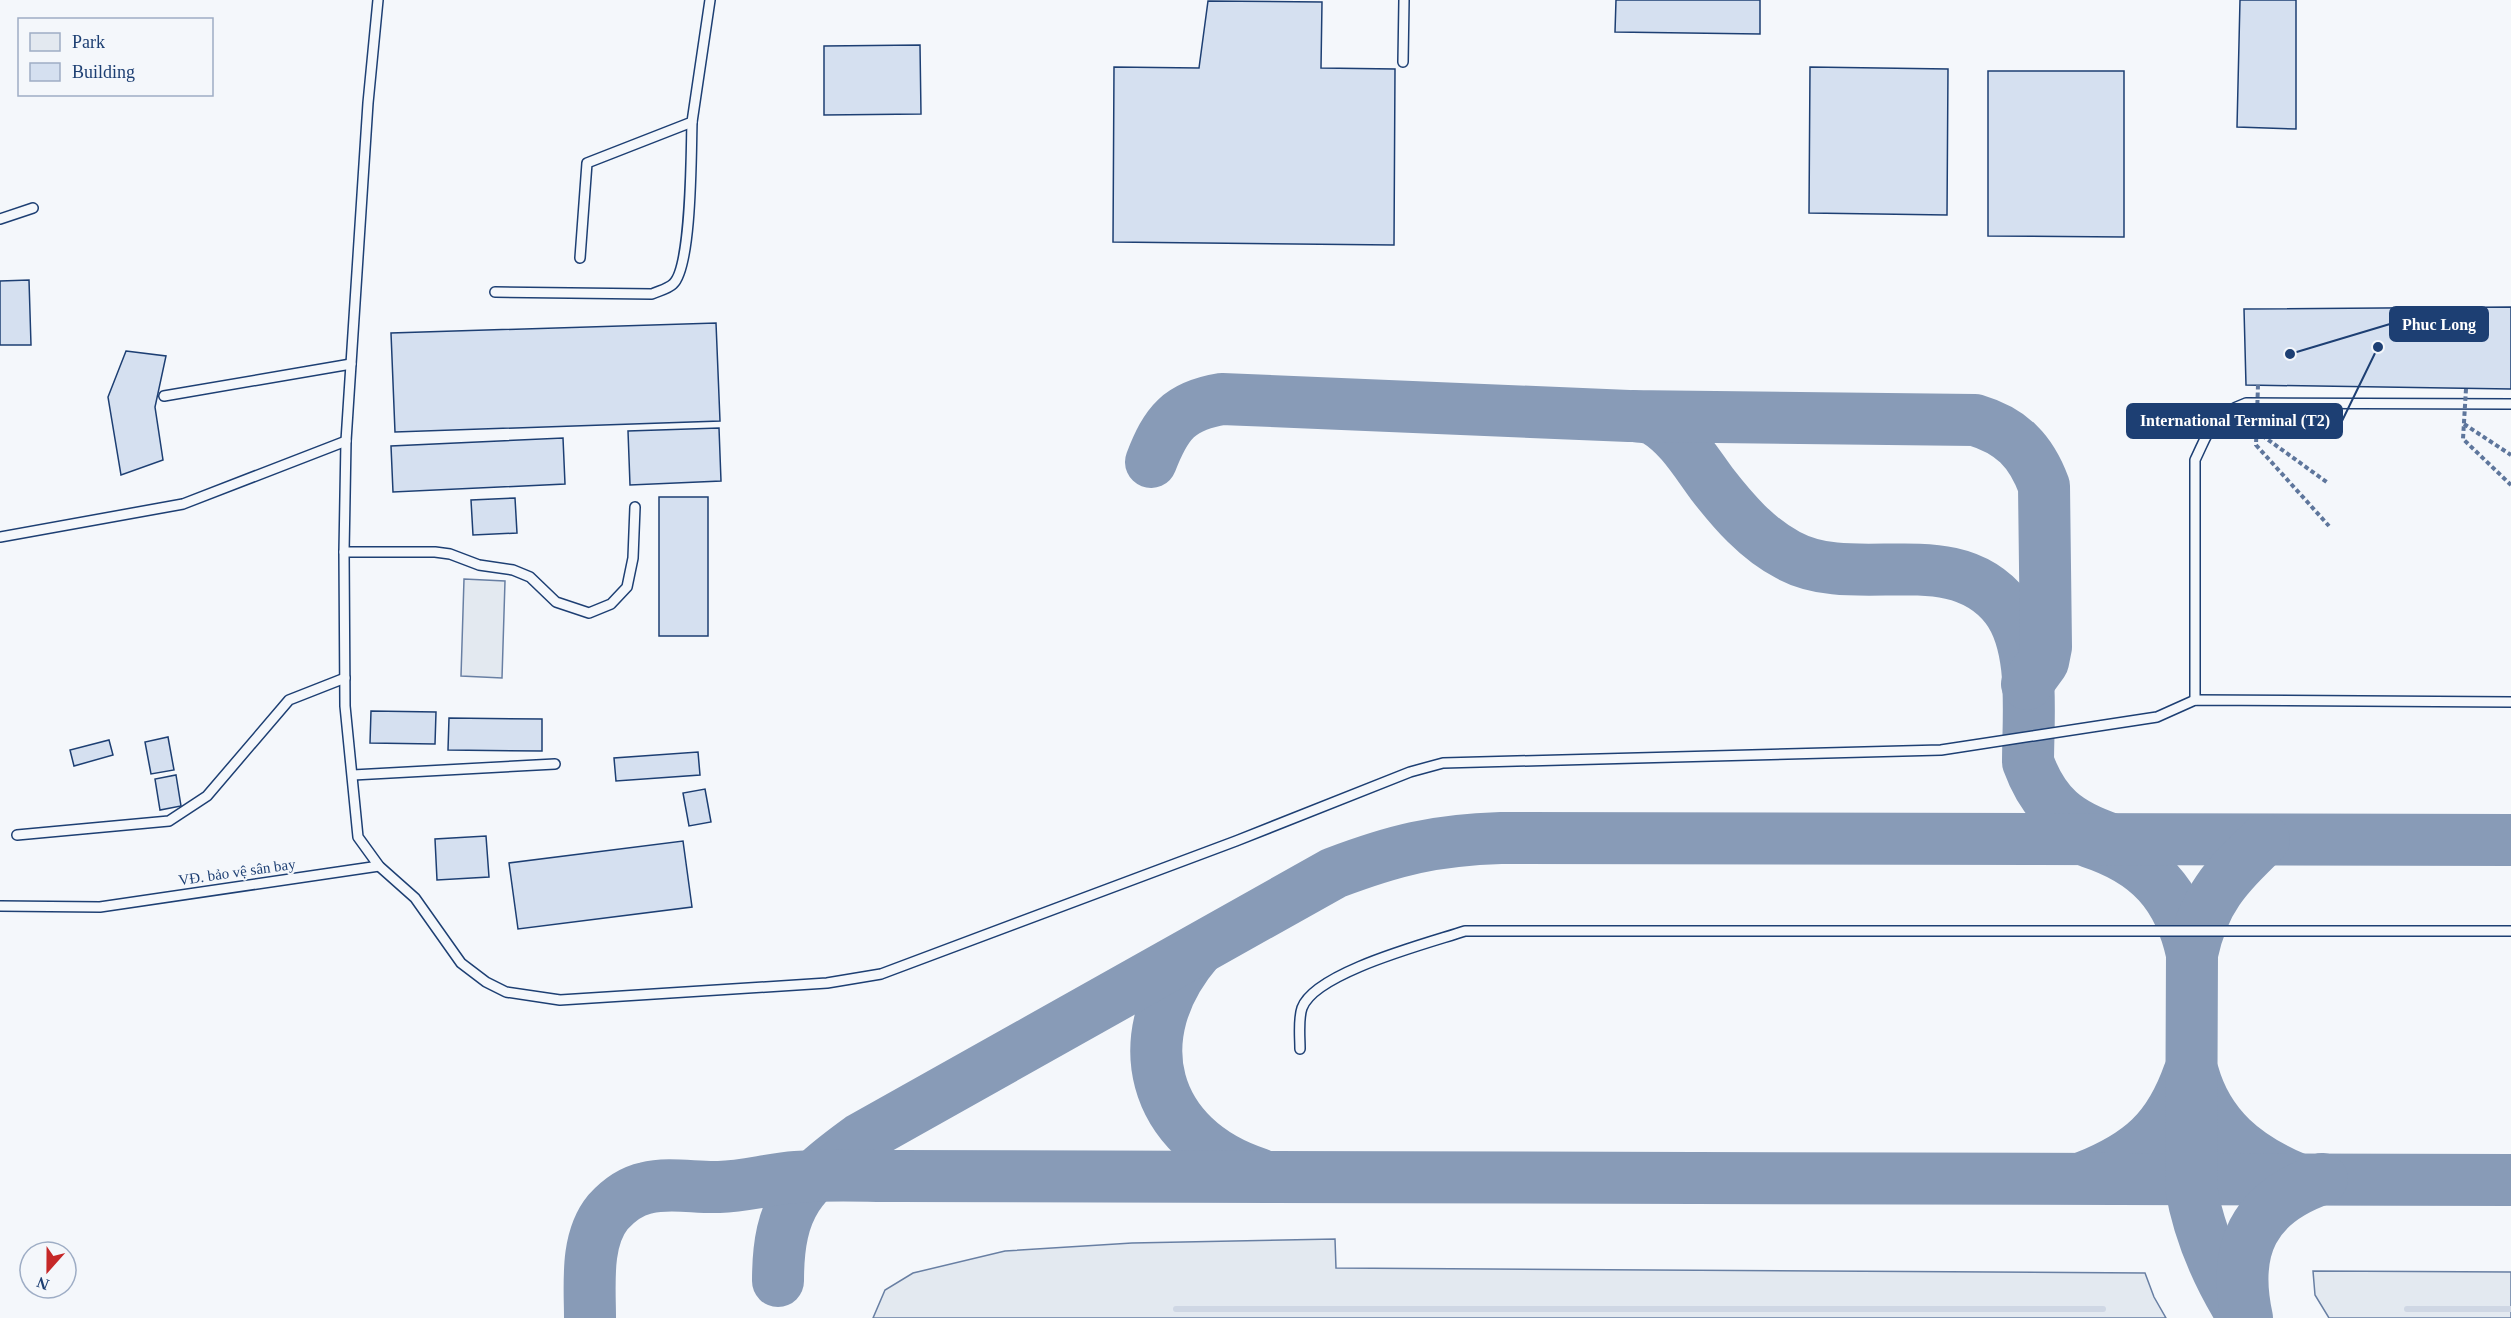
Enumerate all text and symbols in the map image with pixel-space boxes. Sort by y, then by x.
legend [18,18,213,96]
text: Park [72,32,105,52]
text: Building [72,62,135,82]
callout: Phuc Long [2390,307,2488,341]
text: Phuc Long [2402,316,2476,334]
callout: International Terminal (T2) [2127,404,2342,438]
text: International Terminal (T2) [2140,412,2330,430]
street label: VĐ. bảo vệ sân bay [178,856,297,888]
north arrow [18,1240,78,1300]
text: N [34,1273,51,1294]

